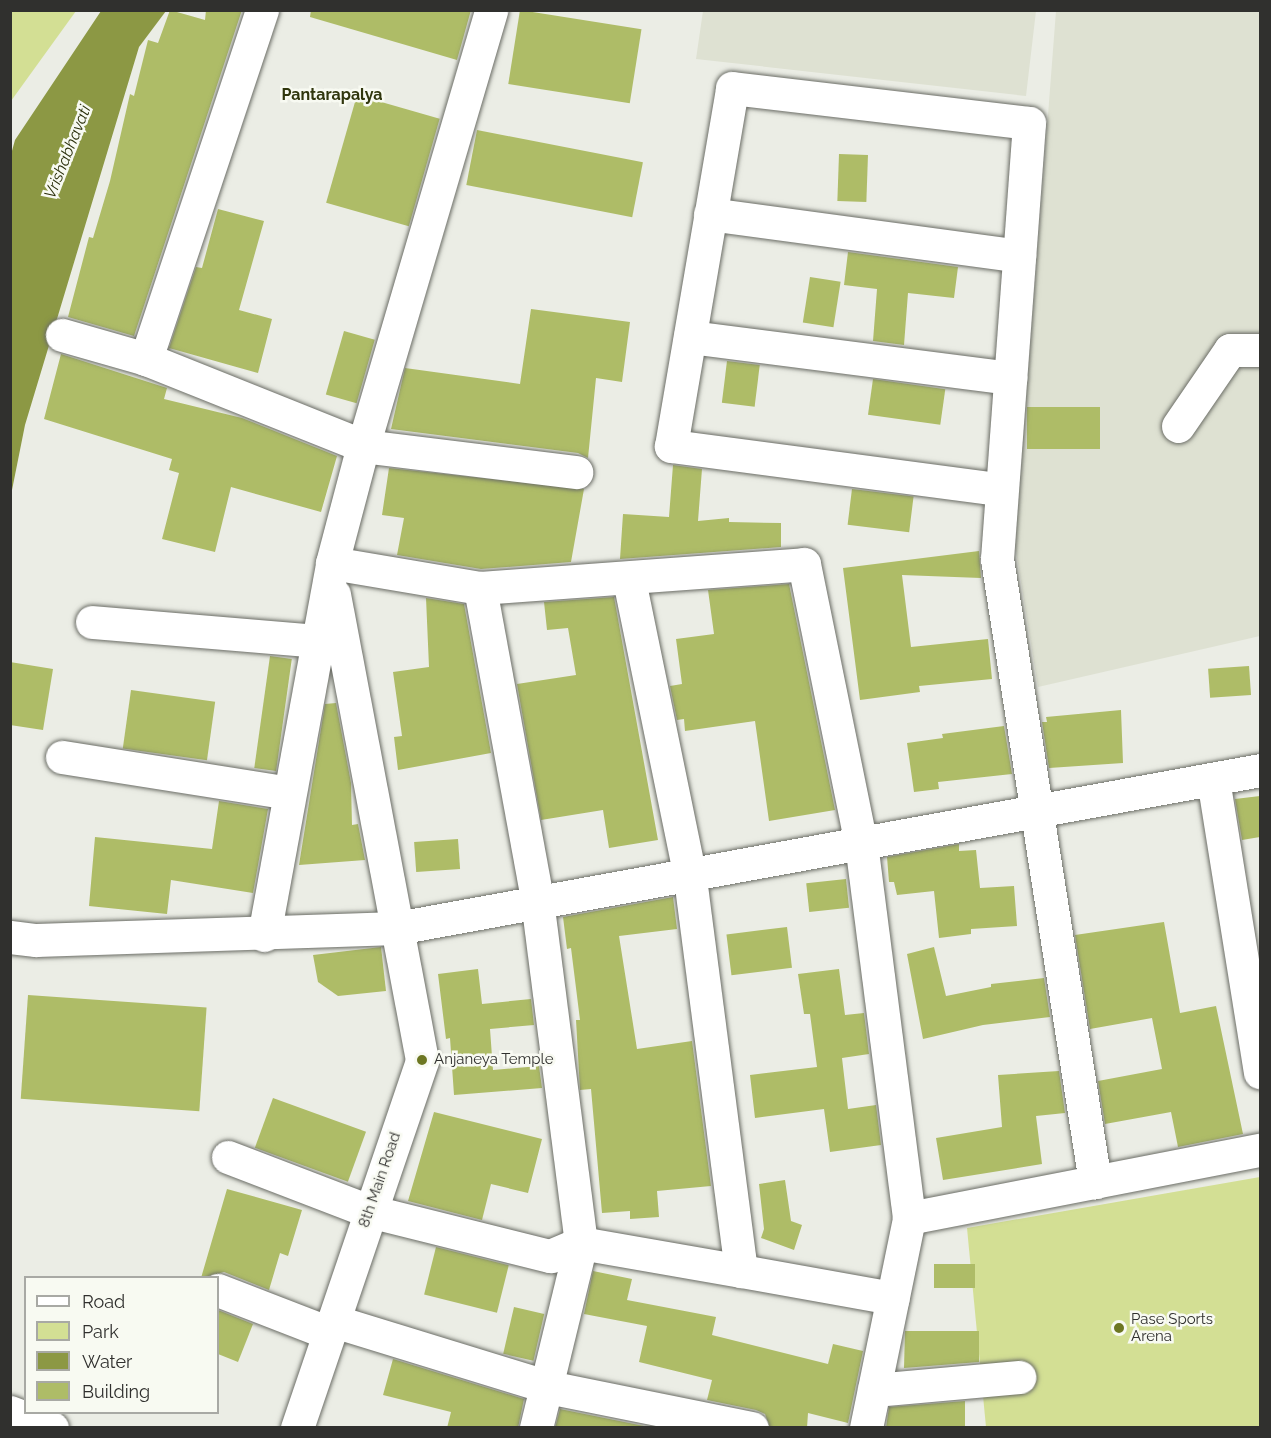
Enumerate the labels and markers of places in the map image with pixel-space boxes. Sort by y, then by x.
place label: Anjaneya Temple [434,1051,554,1069]
marker: Anjaneya Temple [415,1053,429,1067]
place label: Pase Sports Arena [1131,1310,1213,1345]
marker: Pase Sports Arena [1112,1321,1126,1335]

